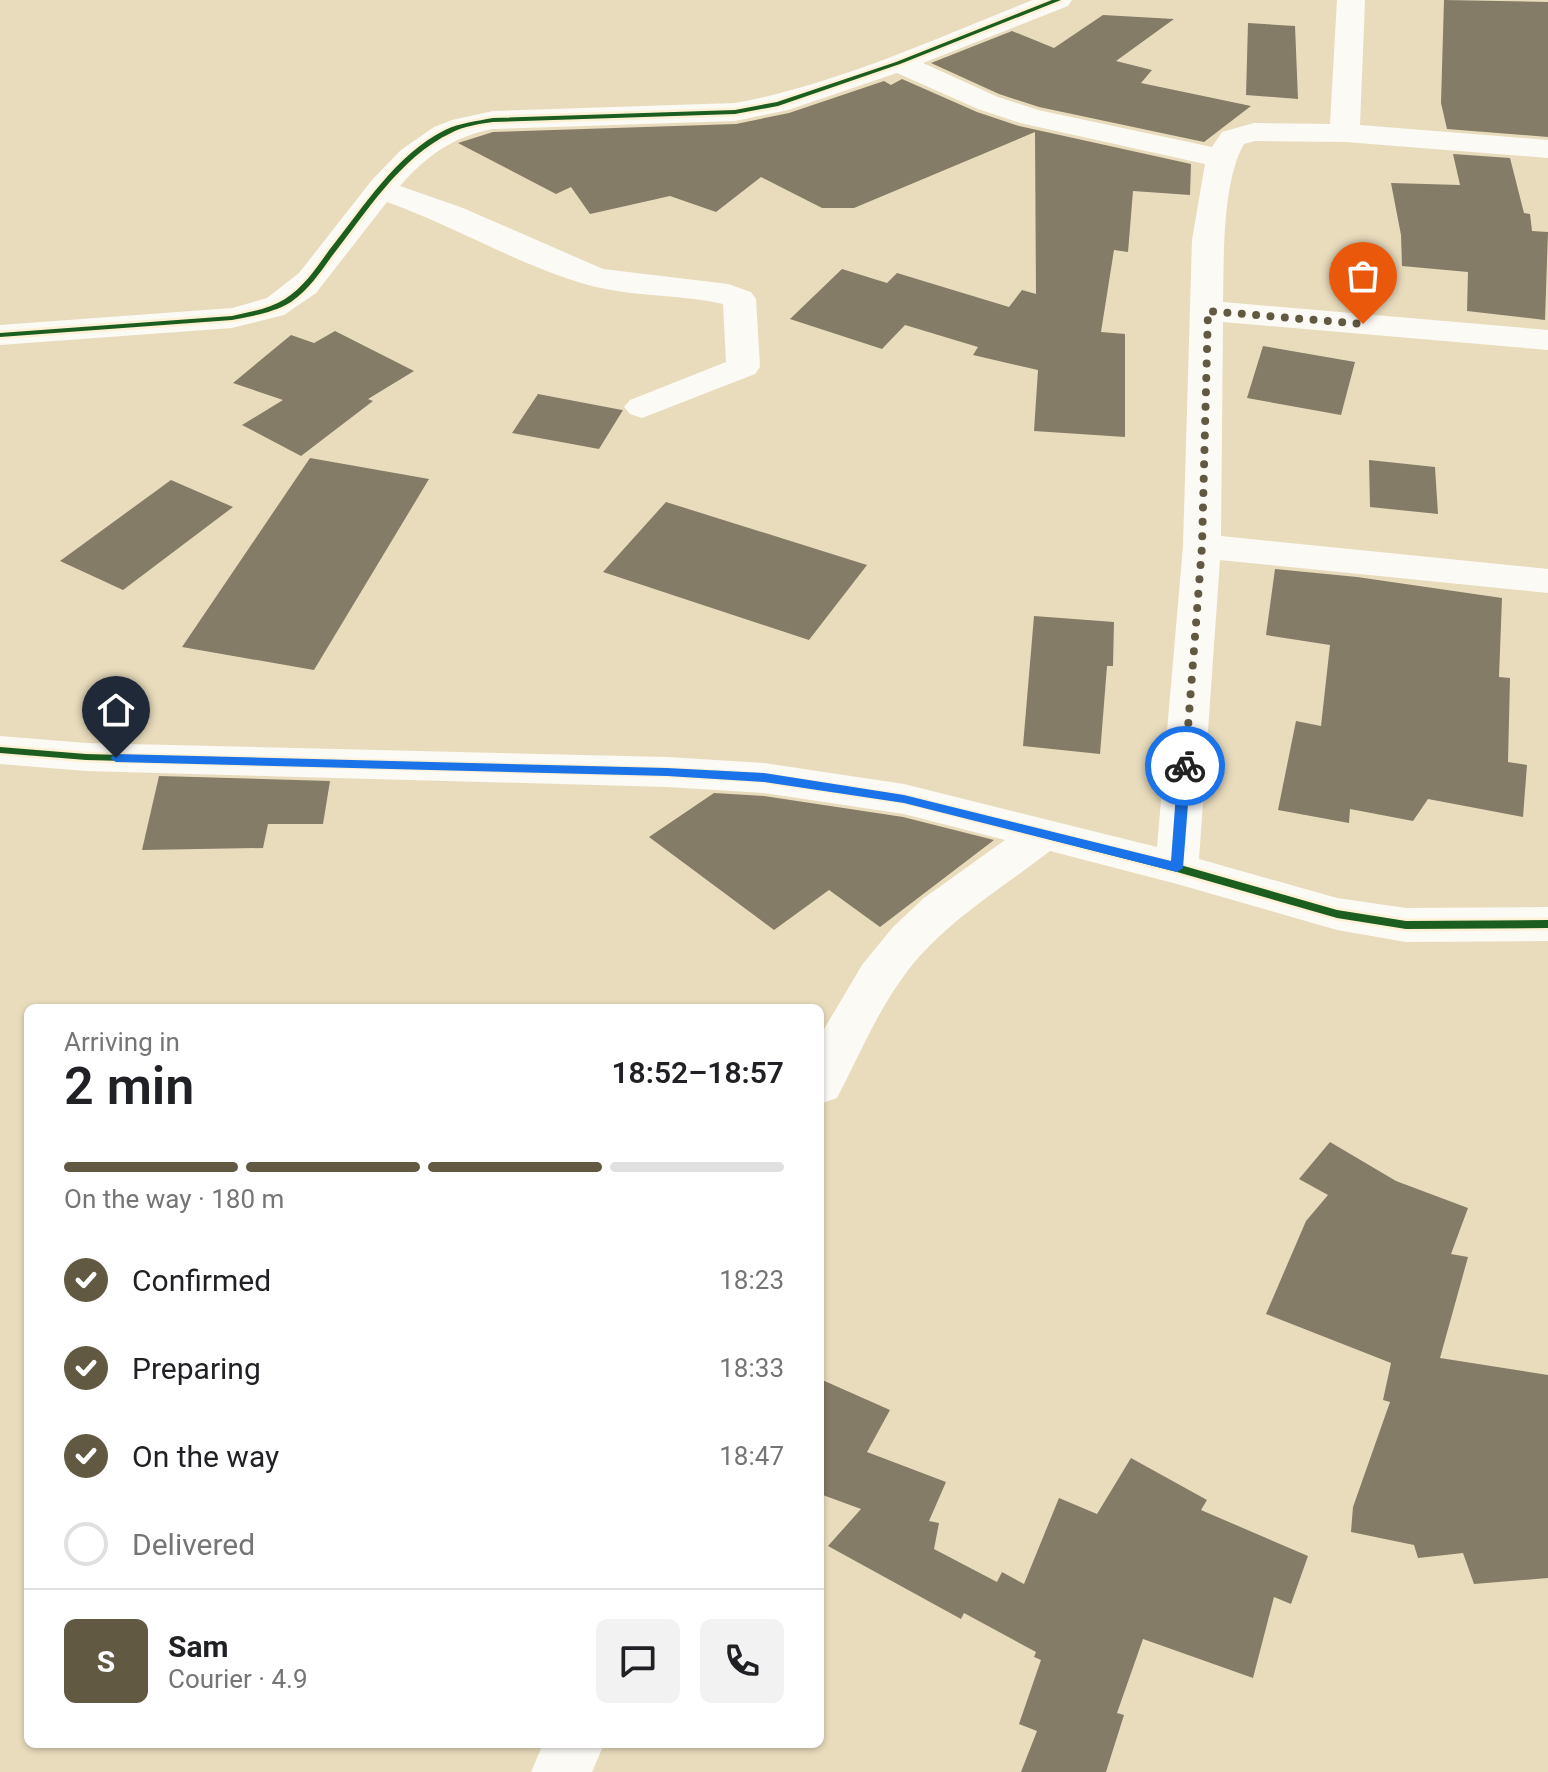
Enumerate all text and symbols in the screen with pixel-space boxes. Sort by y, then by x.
pin [1329,242,1397,324]
icon: bag [1341,254,1385,298]
pin [82,676,150,758]
icon: home [94,688,138,732]
courier [1145,726,1225,806]
icon: bike [1163,744,1207,788]
text: Arriving in [64,1027,180,1057]
text: 18:52–18:57 [611,1055,784,1090]
text: 2 min [64,1056,194,1117]
text: On the way · 180 m [64,1184,284,1214]
icon: check [64,1258,108,1302]
text: Confirmed [132,1263,271,1298]
text: 18:23 [719,1265,784,1295]
icon: check [64,1346,108,1390]
text: Preparing [132,1351,261,1386]
text: 18:33 [719,1353,784,1383]
icon: check [64,1434,108,1478]
text: On the way [132,1439,279,1474]
text: 18:47 [719,1441,784,1471]
text: Delivered [132,1527,255,1562]
button: chat [596,1619,680,1703]
button: phone [700,1619,784,1703]
text: Sam [168,1629,229,1664]
text: S [97,1644,115,1679]
text: Courier · 4.9 [168,1664,308,1694]

